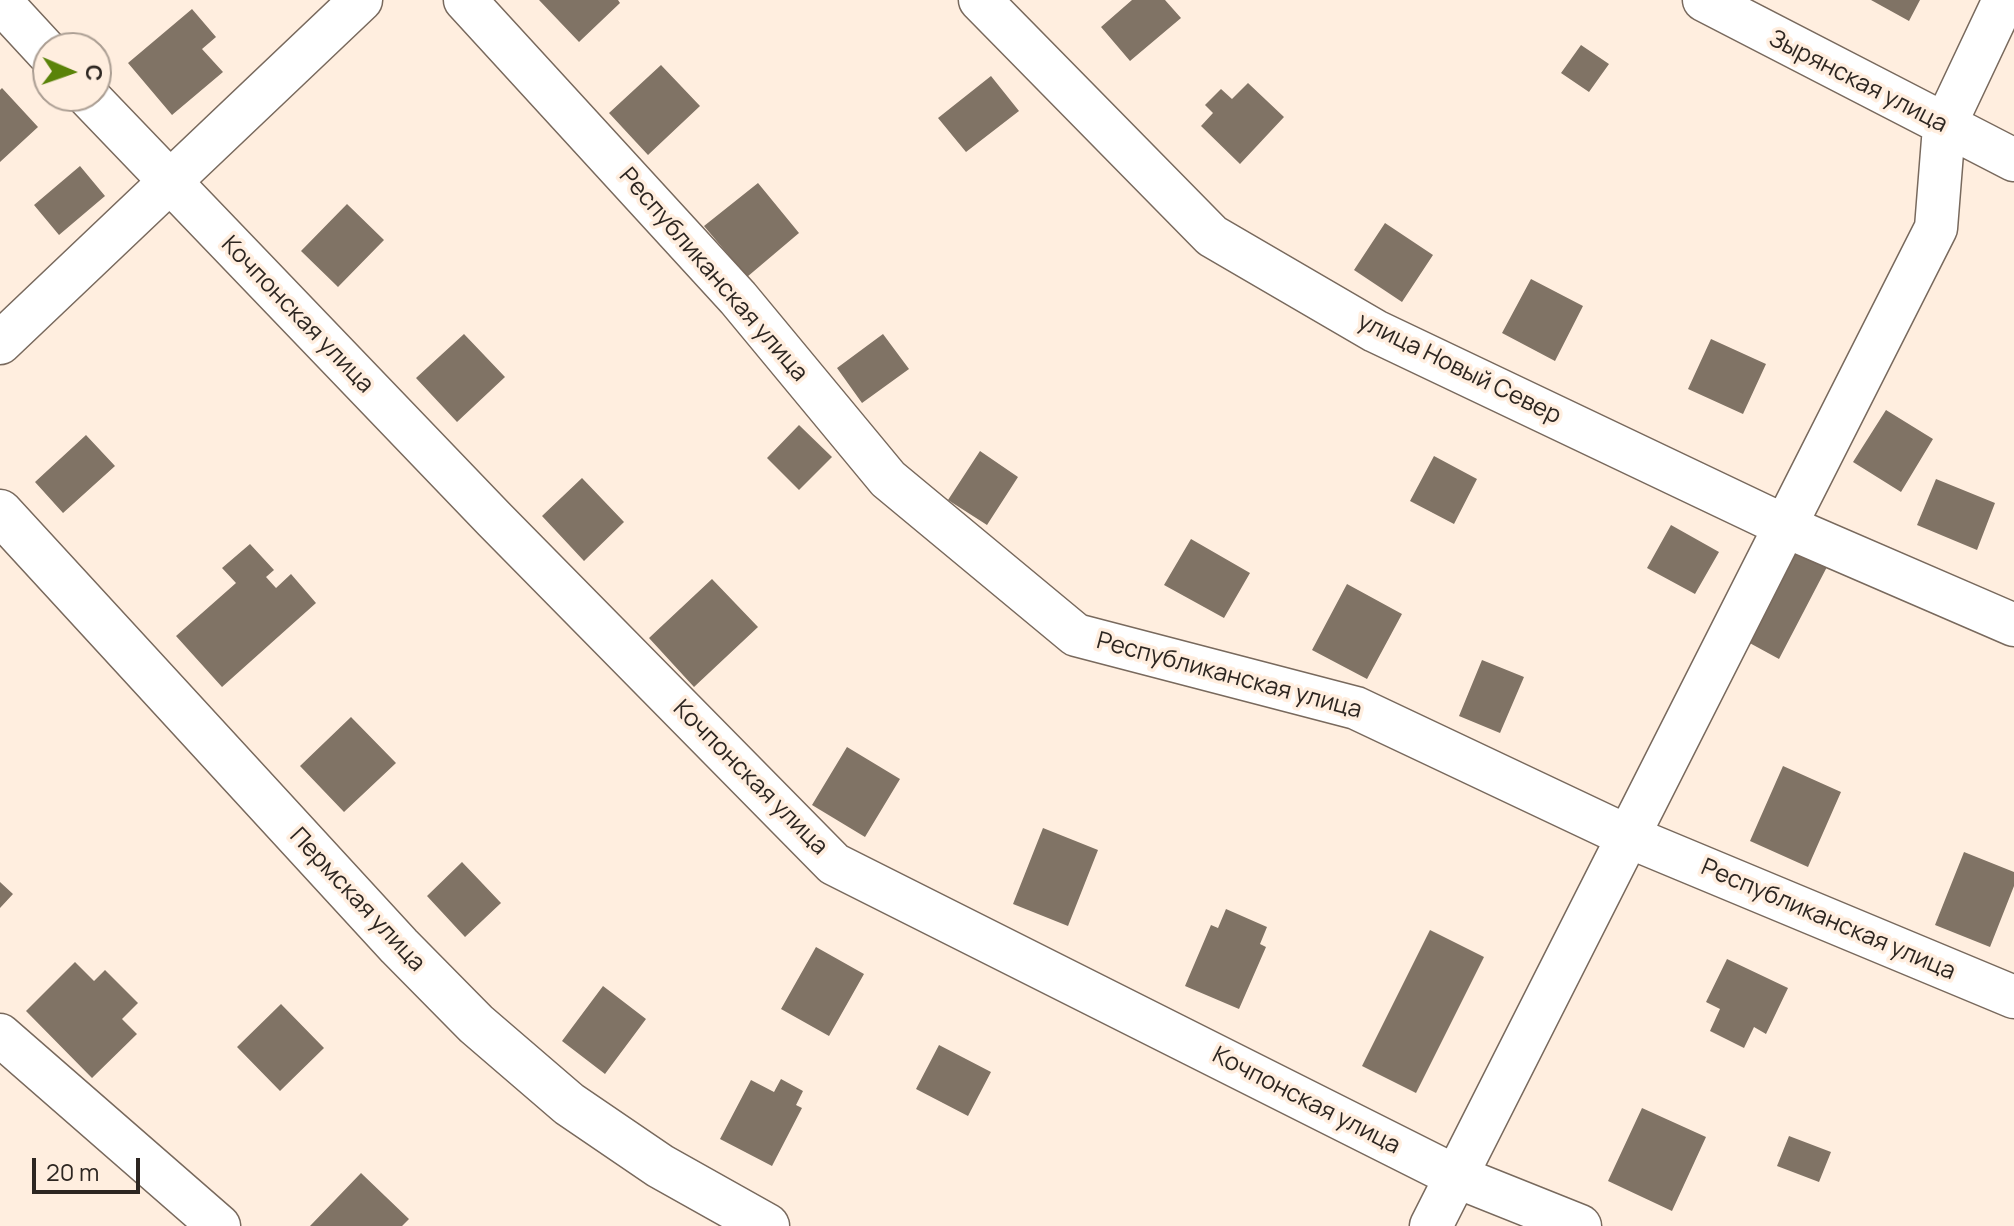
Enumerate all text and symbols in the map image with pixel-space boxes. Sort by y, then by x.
street label: Зырянская улица [1764,25,1952,139]
north arrow [32,32,112,112]
text: С [79,64,109,81]
street label: Республиканская улица [612,162,814,388]
street label: Кочпонская улица [215,231,379,399]
street label: улица Новый Север [1353,307,1565,431]
street label: Республиканская улица [1093,627,1365,725]
street label: Кочпонская улица [667,695,833,861]
street label: Пермская улица [283,822,431,978]
street label: Республиканская улица [1697,853,1959,987]
street label: Кочпонская улица [1207,1041,1405,1161]
scale bar [36,1142,144,1192]
text: 20 m [46,1155,99,1188]

